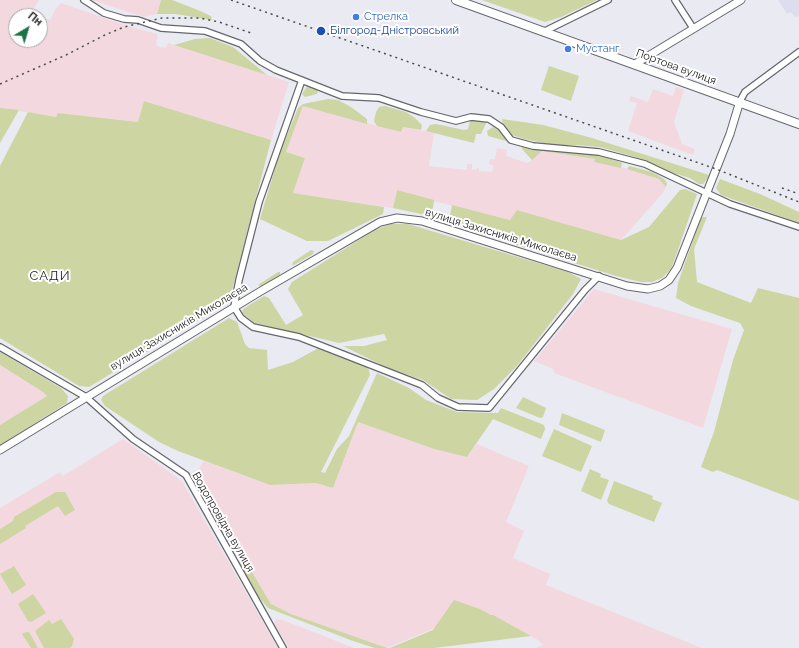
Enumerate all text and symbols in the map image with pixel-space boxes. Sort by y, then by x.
north arrow [8,8,48,48]
text: Пн [25,9,45,29]
place label: Стрелка [364,10,408,24]
marker: Стрелка [351,12,361,22]
place label: Білгород-Дністровський [330,24,459,38]
marker: Білгород-Дністровський [315,25,327,37]
place label: Мустанг [576,42,620,56]
marker: Мустанг [563,44,573,54]
street label: Портова вулиця [634,46,718,88]
street label: вулиця Захисників Миколаєва [424,206,578,264]
district label: САДИ [29,268,71,284]
street label: вулиця Захисників Миколаєва [108,281,250,373]
street label: Водопровідна вулиця [189,470,257,574]

